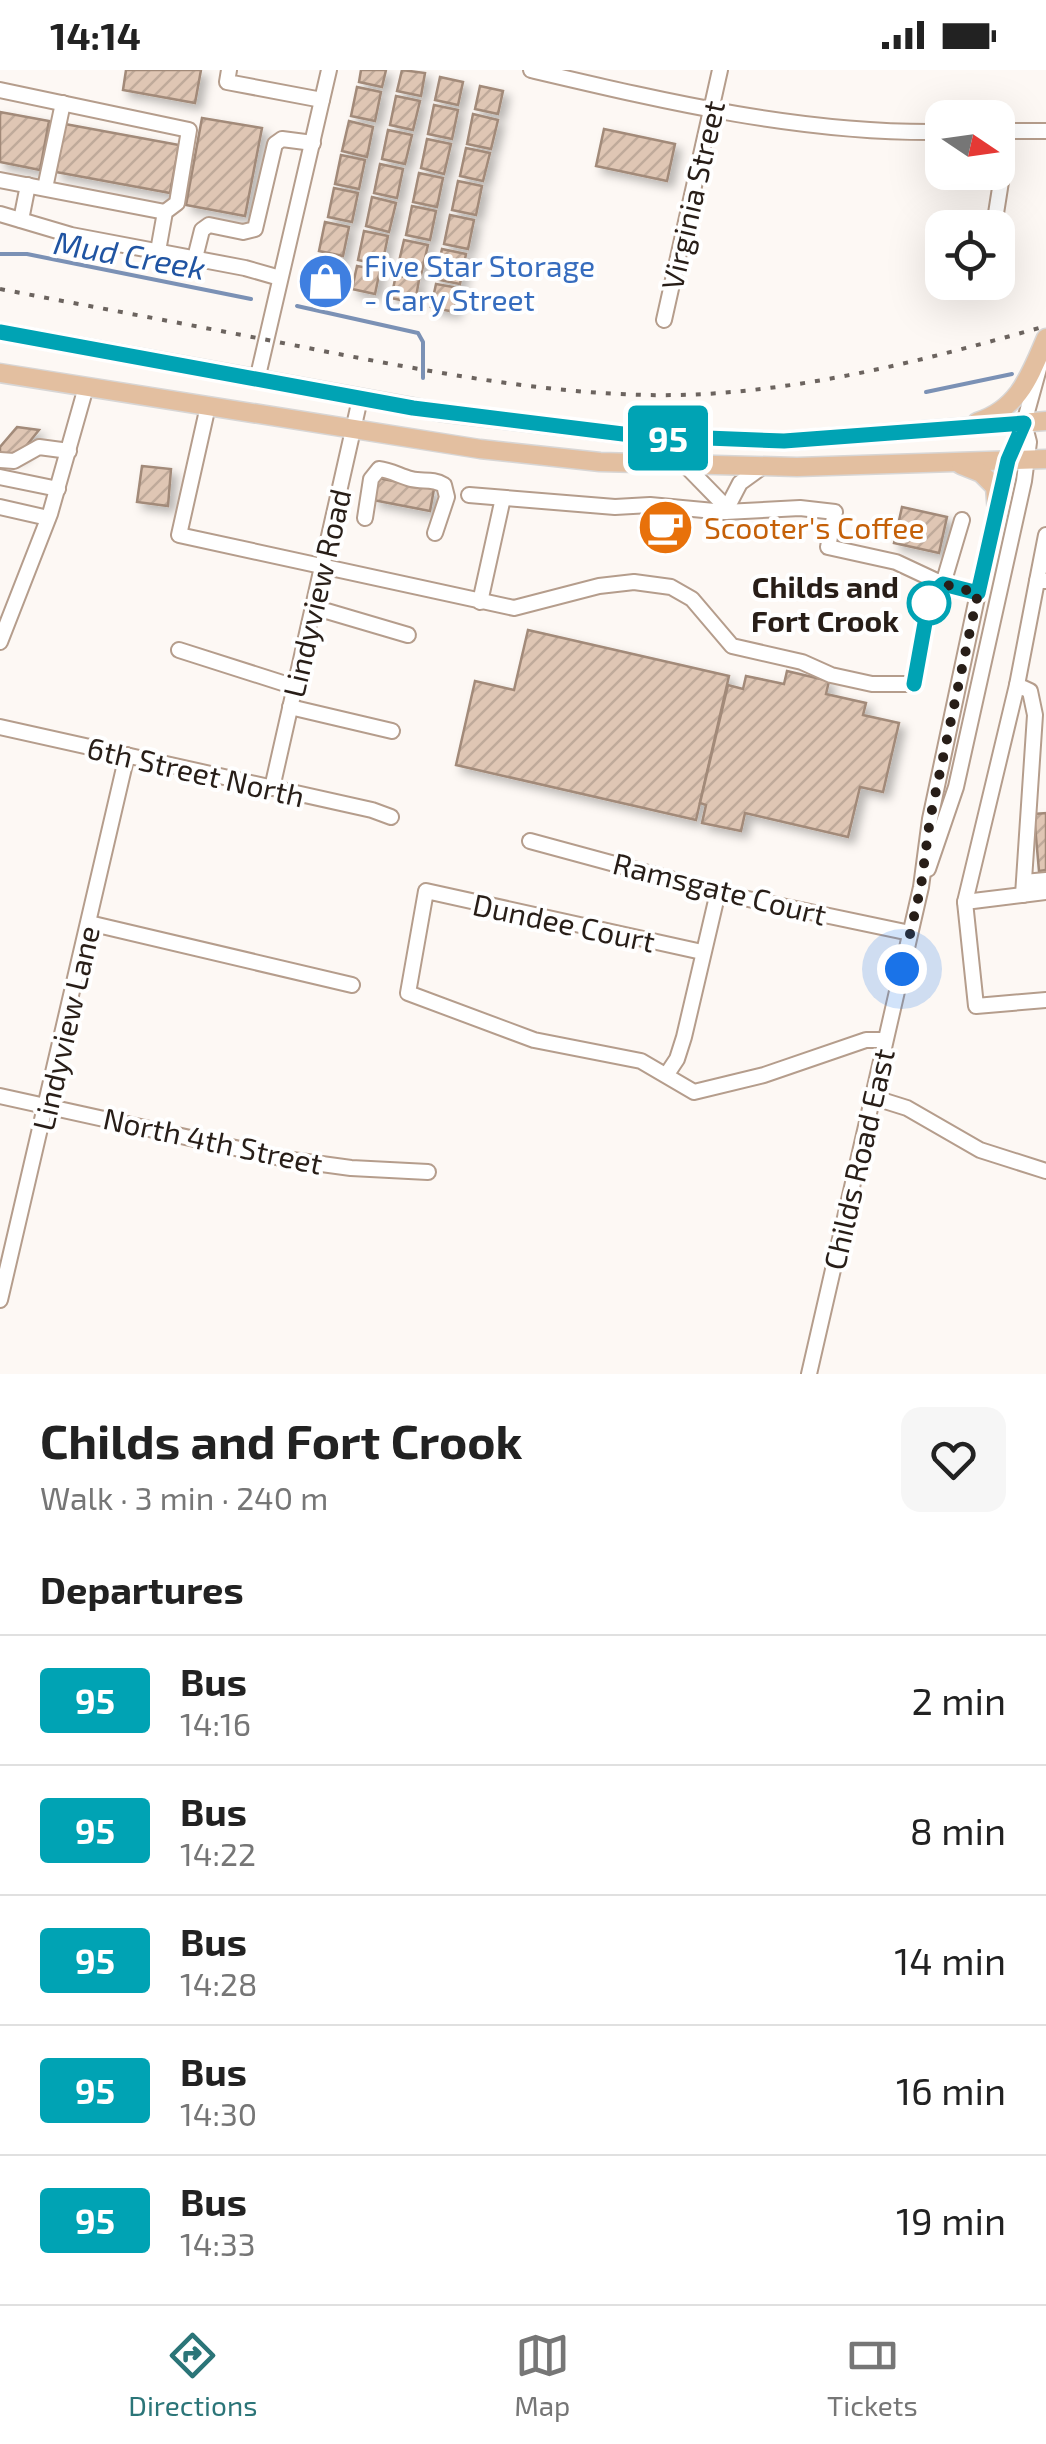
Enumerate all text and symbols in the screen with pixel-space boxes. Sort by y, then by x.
text: 14:14 [50,12,141,58]
street label: Virginia Street [653,97,731,293]
north arrow [925,100,1015,190]
map controls [925,100,1015,300]
button: locate [925,210,1015,300]
water label: Mud Creek [51,222,209,286]
place label: Five Star Storage - Cary Street [364,247,595,317]
shop icon: Five Star Storage - Cary Street [295,252,355,312]
line badge: 95 [623,406,713,470]
text: 95 [648,417,688,459]
street label: Lindyview Road [275,485,357,701]
cafe icon: Scooter's Coffee [635,497,695,557]
place label: Scooter's Coffee [704,509,925,545]
place label: Childs and Fort Crook [751,568,899,638]
marker: Childs and Fort Crook [908,582,950,624]
street label: 6th Street North [84,729,308,813]
street label: Ramsgate Court [610,844,830,932]
street label: Dundee Court [470,885,658,959]
street label: Lindyview Lane [24,922,106,1134]
your location [877,944,927,994]
street label: Childs Road East [815,1045,901,1273]
street label: North 4th Street [100,1099,326,1181]
button: heart [901,1407,1006,1512]
text: Childs and Fort Crook [40,1411,522,1469]
text: Walk · 3 min · 240 m [40,1478,328,1516]
text: Departures [40,1566,244,1612]
text: Bus [180,1658,247,1704]
text: 2 min [911,1677,1006,1723]
text: 95 [75,1679,115,1721]
text: 14:16 [180,1704,251,1742]
text: Bus [180,1788,247,1834]
text: 8 min [910,1807,1006,1853]
text: 95 [75,1809,115,1851]
text: 14:22 [180,1834,256,1872]
text: Bus [180,1918,247,1964]
text: 14 min [894,1937,1006,1983]
text: 95 [75,1939,115,1981]
text: 14:28 [180,1964,257,2002]
text: Bus [180,2048,247,2094]
text: 16 min [896,2067,1006,2113]
text: 95 [75,2069,115,2111]
text: 14:30 [180,2094,257,2132]
text: Bus [180,2178,247,2224]
text: 19 min [896,2197,1006,2243]
text: 95 [75,2199,115,2241]
text: 14:33 [180,2224,256,2262]
tab: Directions [128,2328,257,2422]
tab: Map [514,2328,570,2422]
tab: Tickets [827,2328,918,2422]

